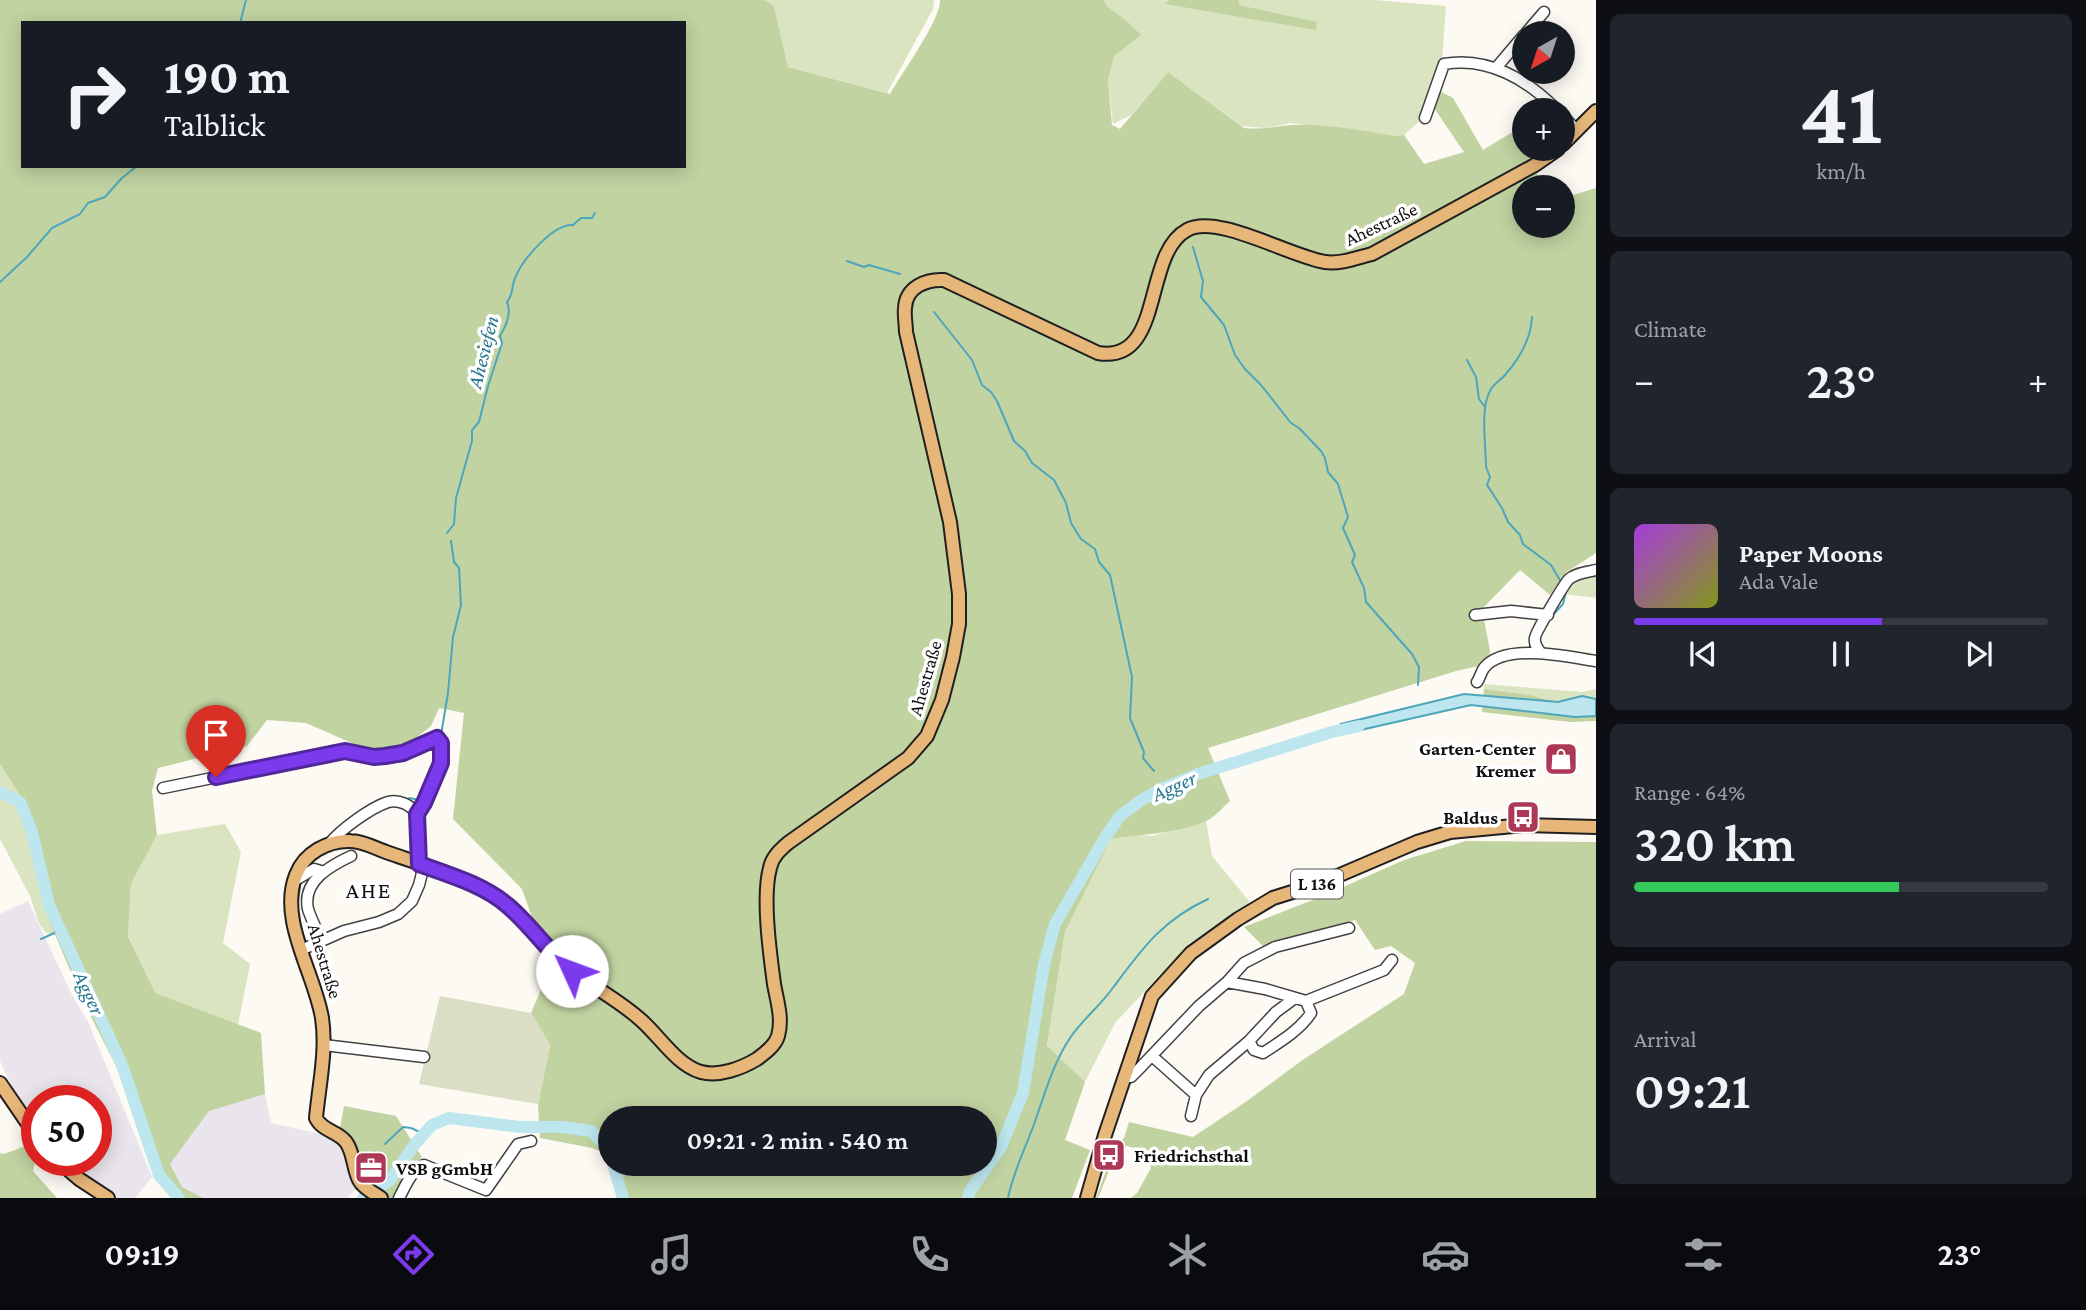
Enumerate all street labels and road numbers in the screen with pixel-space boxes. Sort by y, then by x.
street label: Ahestraße [1342,198,1420,250]
street label: Ahestraße [904,638,946,718]
road number: L 136 [1291,870,1343,898]
street label: Ahestraße [304,921,346,1001]

